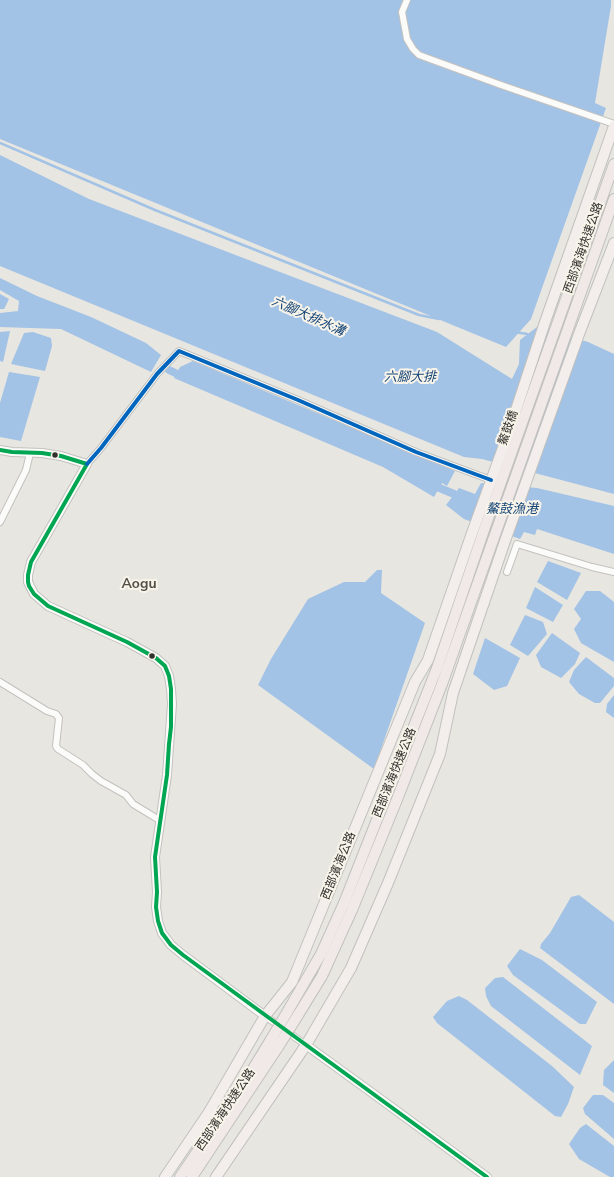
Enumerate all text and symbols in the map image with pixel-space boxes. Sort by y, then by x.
street label: 西部濱海快速公路 [562,200,606,296]
water label: 六腳大排水溝 [269,294,347,340]
water label: 六腳大排 [384,370,436,386]
street label: 鰲鼓橋 [496,409,522,447]
unlabelled marker [50,450,60,460]
water label: 鰲鼓漁港 [486,502,538,518]
district label: Aogu [122,577,156,593]
unlabelled marker [147,651,157,661]
street label: 西部濱海快速公路 [370,726,420,820]
street label: 西部濱海公路 [319,830,359,902]
street label: 西部濱海快速公路 [193,1066,259,1154]

